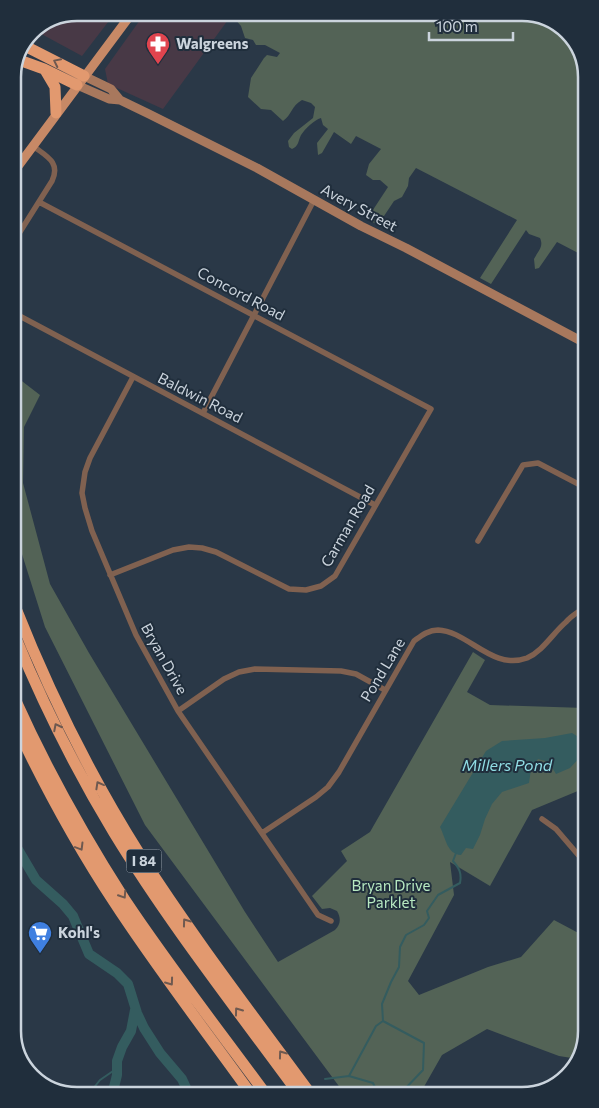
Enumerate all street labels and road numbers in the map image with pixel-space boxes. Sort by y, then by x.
street label: Avery Street [318,179,401,235]
street label: Concord Road [195,263,288,324]
street label: Baldwin Road [155,368,246,426]
street label: Carman Road [316,481,378,570]
street label: Bryan Drive [138,620,192,697]
street label: Pond Lane [356,634,408,705]
road number: I 84 [126,849,162,872]

